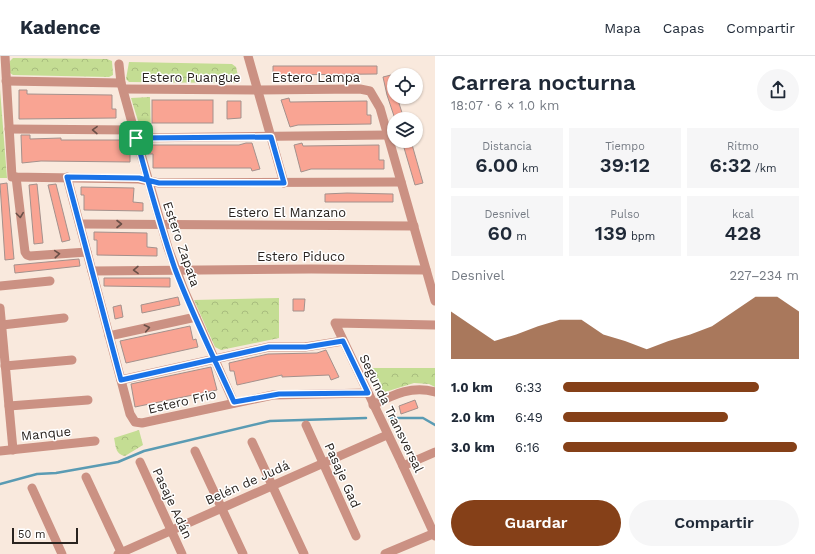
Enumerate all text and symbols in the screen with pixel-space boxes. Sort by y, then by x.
text: Kadence [20,16,100,39]
text: Mapa [604,20,641,36]
text: Capas [663,20,704,36]
text: Compartir [726,20,795,36]
map controls [387,68,423,148]
button: locate [387,68,423,104]
button: share [757,69,799,111]
street label: Estero Puangue [141,70,241,85]
street label: Estero Lampa [272,70,361,85]
text: Carrera nocturna [451,70,636,95]
text: 18:07 · 6 × 1.0 km [451,98,559,113]
button: layers [387,112,423,148]
pin [119,121,153,155]
one-way arrow [92,126,98,134]
icon: arrive [125,127,147,149]
text: Distancia [482,140,532,153]
text: Tiempo [605,140,645,153]
text: Ritmo [727,140,759,153]
text: 6.00 [475,153,518,177]
text: 39:12 [600,153,650,177]
text: 6:32 [709,153,751,177]
text: km [518,162,539,175]
text: /km [751,162,777,175]
street label: Estero Zapata [160,200,203,289]
street label: Estero El Manzano [228,205,346,220]
text: Desnivel [484,208,530,221]
text: Pulso [610,208,640,221]
text: kcal [732,208,754,221]
one-way arrow [16,212,25,218]
one-way arrow [116,220,122,228]
text: 60 [487,221,512,245]
text: 139 [595,221,627,245]
text: 428 [725,221,761,245]
text: m [512,230,527,243]
text: bpm [627,230,655,243]
street label: Estero Piduco [257,249,345,264]
one-way arrow [54,250,60,259]
one-way arrow [133,266,139,274]
text: Desnivel [451,268,504,283]
text: 227–234 m [729,268,799,283]
one-way arrow [144,324,150,332]
street label: Segunda Transversal [356,352,427,475]
text: 1.0 km [451,380,493,395]
text: 6:33 [515,380,542,395]
street label: Estero Frio [147,386,218,417]
text: 2.0 km [451,410,495,425]
text: 6:49 [515,410,543,425]
street label: Manque [20,423,72,444]
street label: Pasaje Gad [321,440,364,510]
text: 3.0 km [451,440,495,455]
text: 6:16 [515,440,540,455]
street label: Belén de Judá [203,457,292,508]
street label: Pasaje Adán [150,465,195,541]
button: Guardar [451,500,621,546]
button: Compartir [629,500,799,546]
scale bar [12,526,78,545]
text: 50 m [18,528,45,541]

